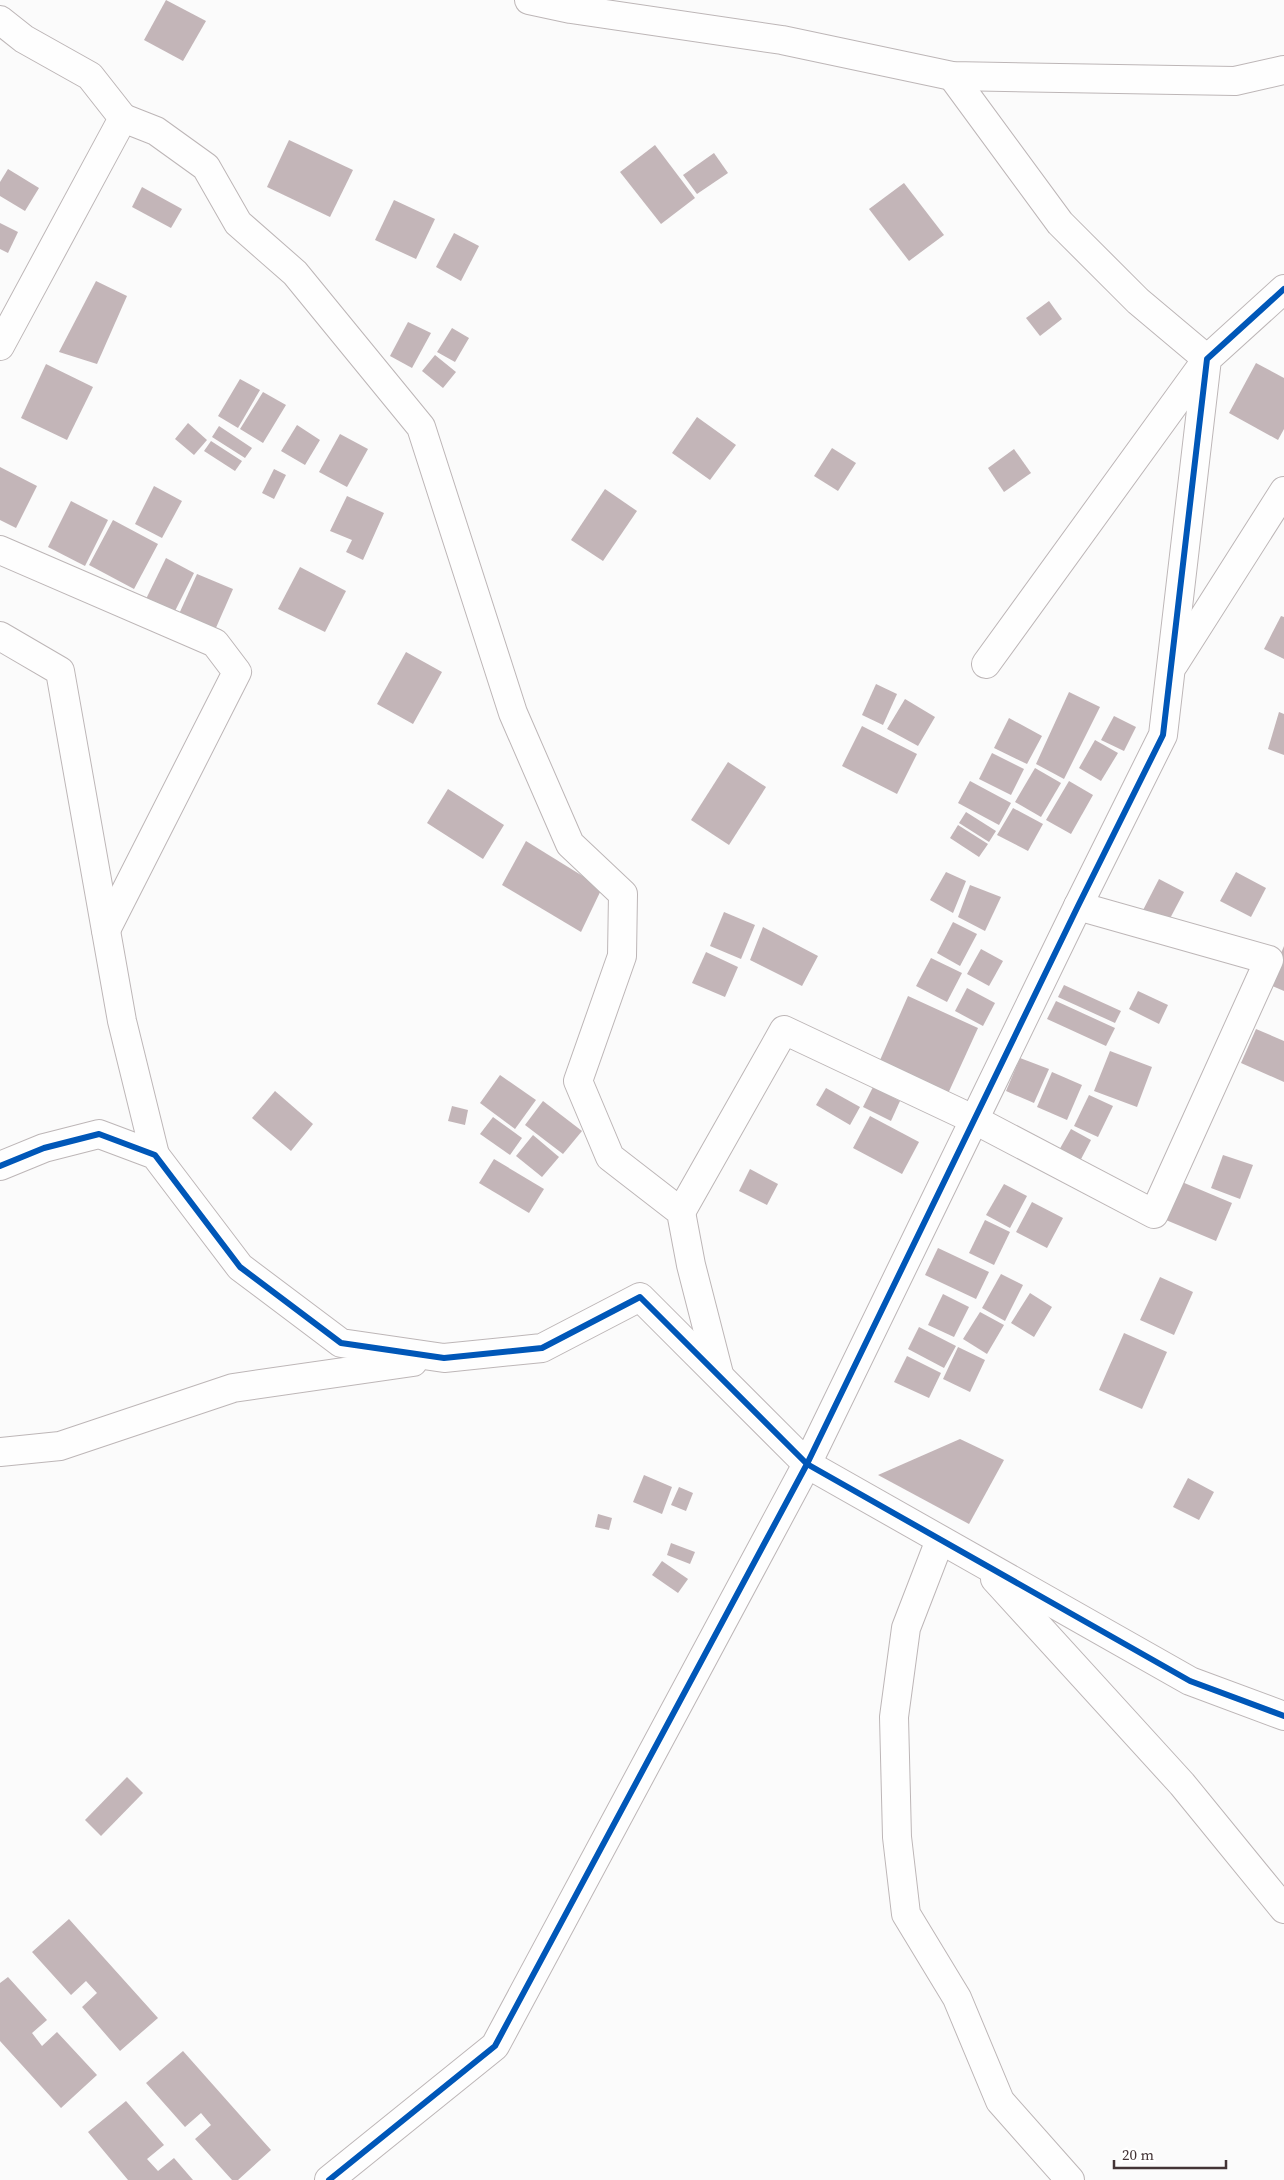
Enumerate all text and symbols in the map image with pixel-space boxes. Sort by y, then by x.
scale bar [1114,2138,1226,2170]
text: 20 m [1122,2144,1154,2165]

